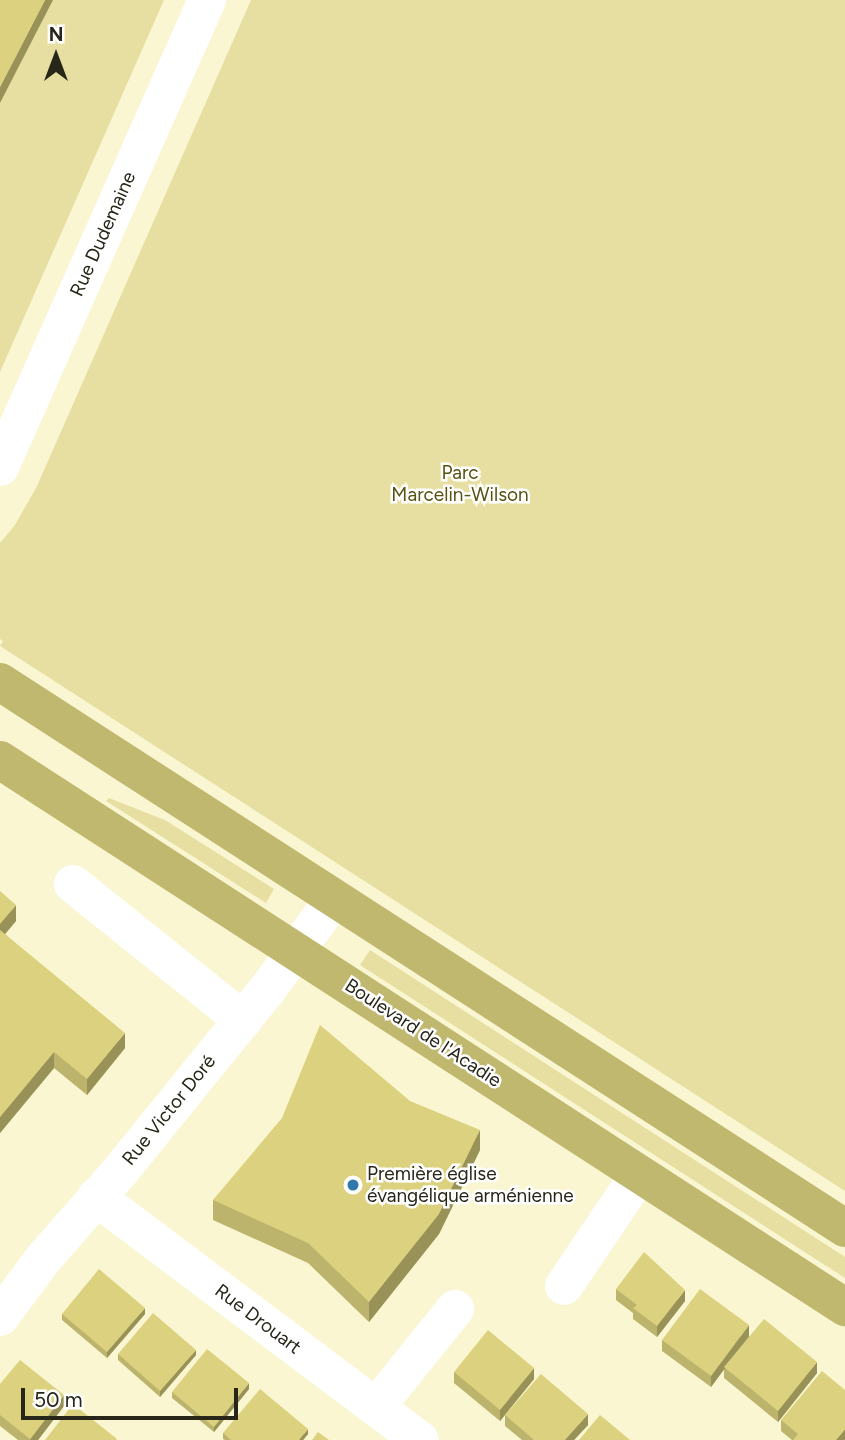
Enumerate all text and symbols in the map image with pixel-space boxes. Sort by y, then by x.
north arrow [21,21,91,91]
text: N [49,23,63,46]
street label: Rue Dudemaine [65,168,141,300]
park label: Parc Marcelin-Wilson [391,462,529,506]
street label: Boulevard de l'Acadie [341,974,505,1092]
street label: Rue Victor Doré [117,1050,221,1170]
place label: Première église évangélique arménienne [367,1163,574,1207]
marker: Première église évangélique arménienne [345,1177,361,1193]
street label: Rue Drouart [210,1279,306,1359]
scale bar [24,1374,242,1418]
text: 50 m [34,1387,83,1412]

